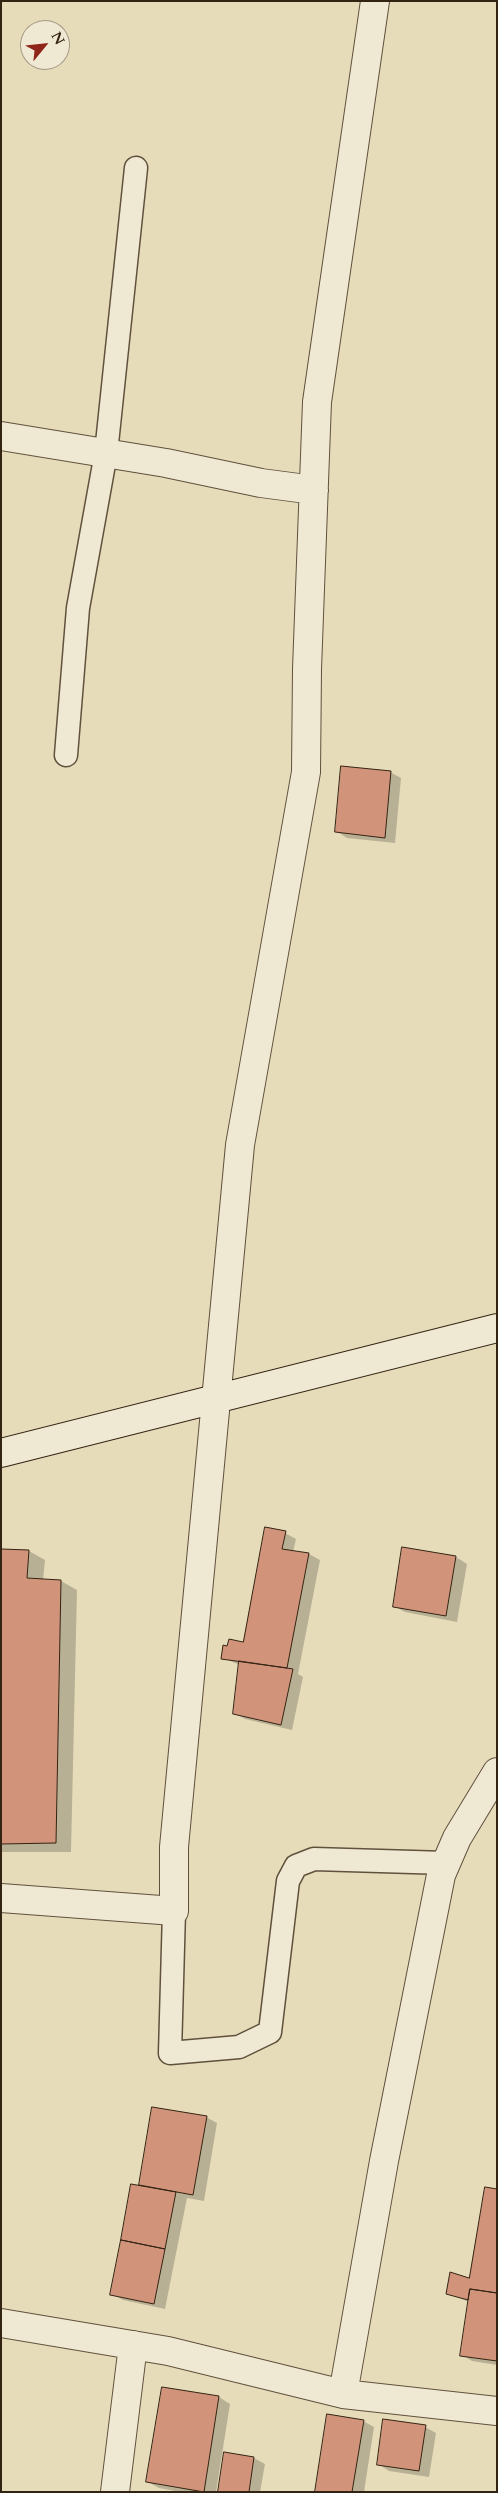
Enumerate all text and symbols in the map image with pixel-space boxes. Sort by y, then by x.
north arrow [20,20,70,70]
text: N [47,28,69,48]

